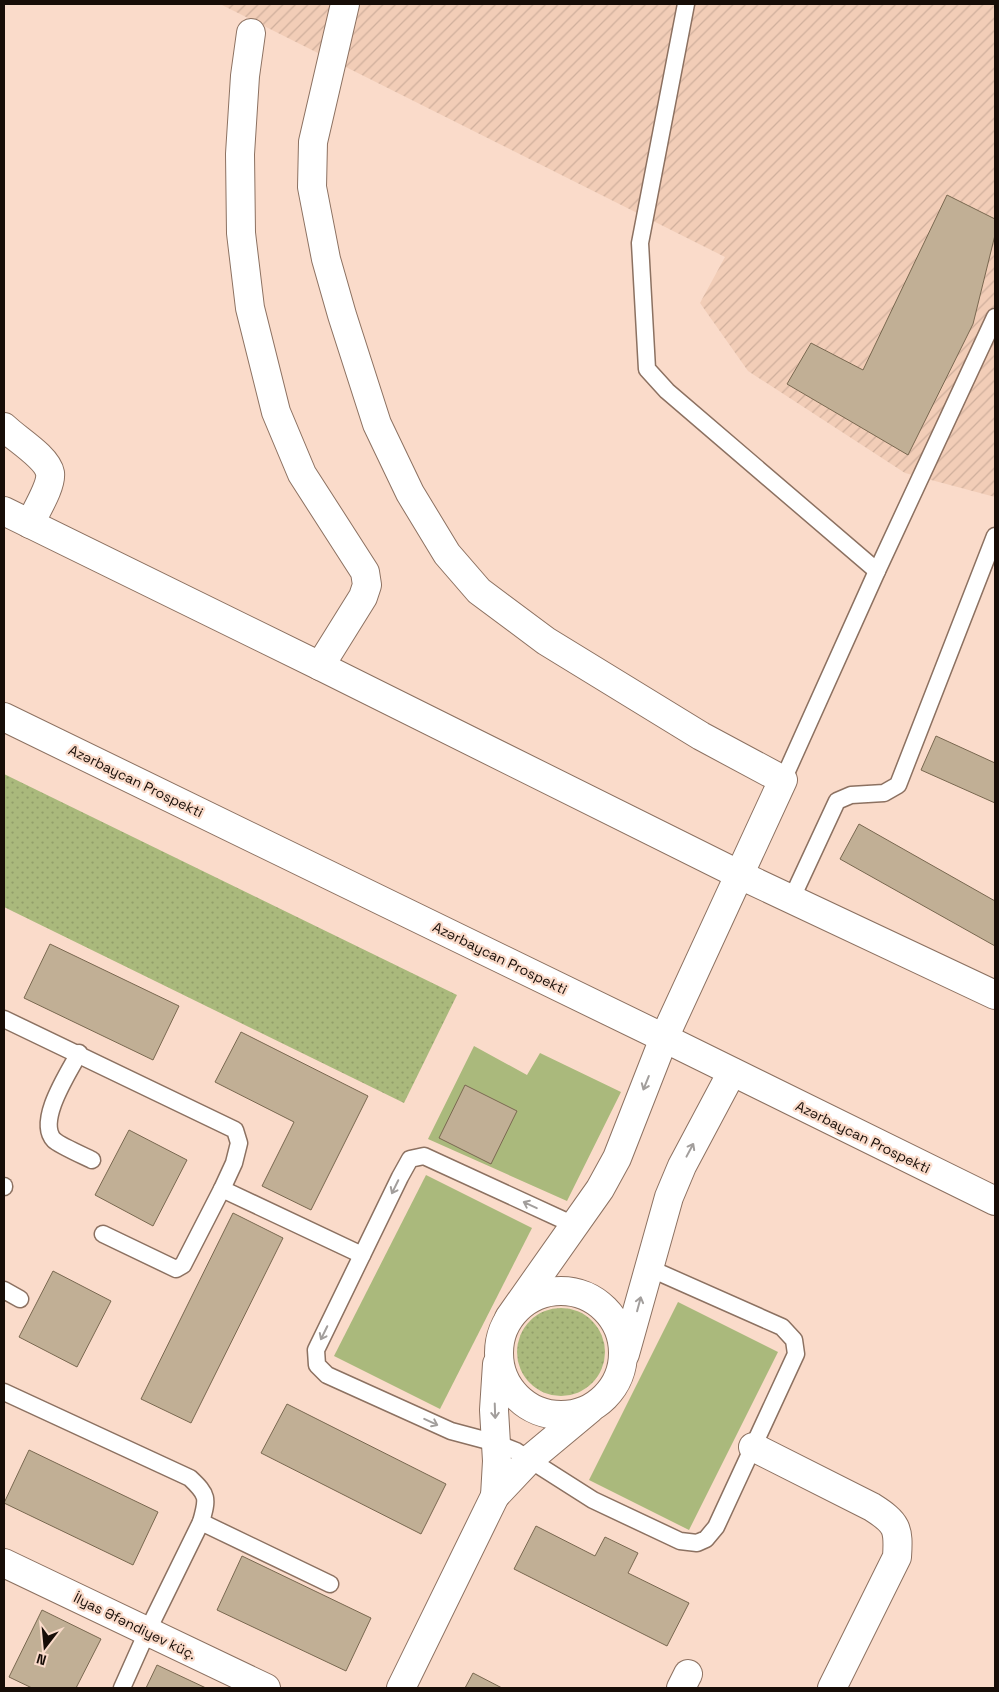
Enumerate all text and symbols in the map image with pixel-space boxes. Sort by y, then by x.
street label: Azərbaycan Prospekti [66,741,206,821]
street label: Azərbaycan Prospekti [430,918,570,998]
one-way arrow [641,1075,650,1090]
street label: Azərbaycan Prospekti [793,1097,933,1177]
one-way arrow [686,1144,696,1158]
one-way arrow [390,1179,399,1194]
one-way arrow [523,1200,538,1209]
one-way arrow [635,1296,644,1312]
one-way arrow [319,1325,329,1340]
one-way arrow [490,1403,499,1419]
one-way arrow [423,1418,438,1428]
street label: İlyas Əfəndiyev küç. [71,1588,199,1664]
north arrow [20,1622,70,1672]
text: N [34,1650,48,1669]

